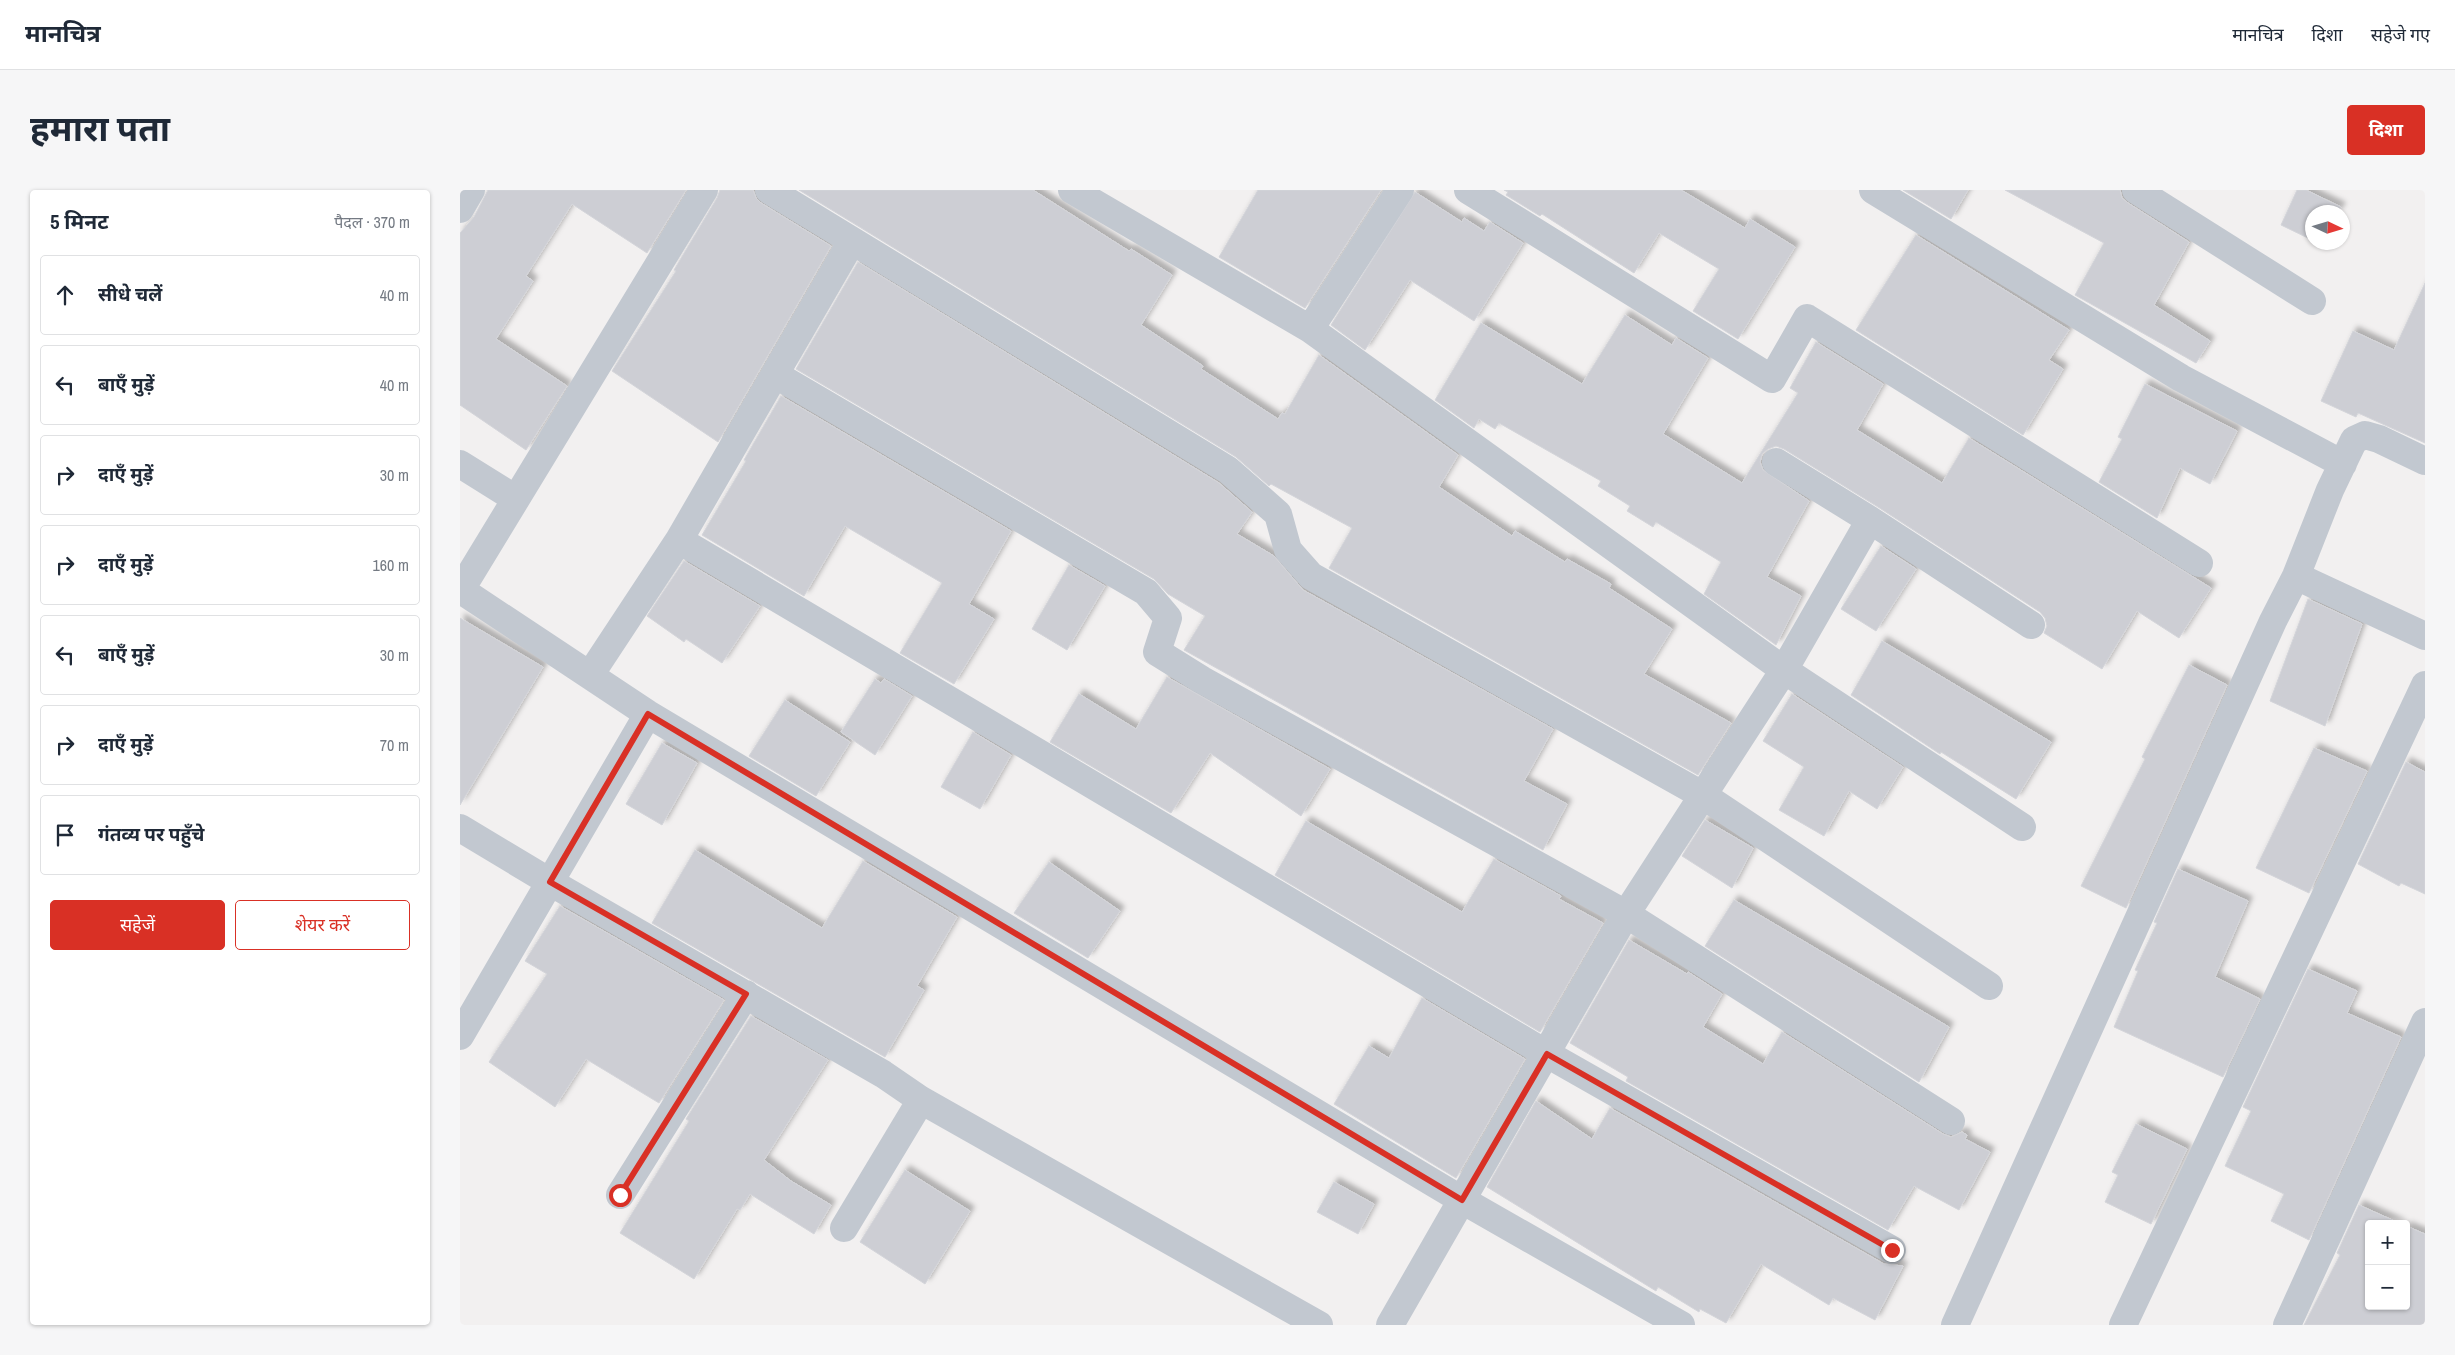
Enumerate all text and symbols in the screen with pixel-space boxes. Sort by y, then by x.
text: मानचित्र [25,17,101,49]
text: मानचित्र [2232,22,2284,47]
text: दिशा [2312,22,2343,47]
text: सहेजे गए [2371,22,2430,47]
text: हमारा पता [30,105,170,152]
button: दिशा [2347,105,2425,155]
north arrow [2305,205,2350,250]
text: 5 मिनट [50,207,108,236]
text: पैदल · 370 m [334,211,410,233]
icon: ahead [51,281,79,309]
text: सीधे चलें [98,281,162,307]
text: 40 m [380,284,409,306]
icon: left [51,371,79,399]
text: बाएँ मुड़ें [98,371,154,397]
text: 40 m [380,374,409,396]
icon: right [51,461,79,489]
text: दाएँ मुड़ें [98,461,153,487]
text: 30 m [380,464,409,486]
icon: right [51,551,79,579]
text: दाएँ मुड़ें [98,551,153,577]
text: 160 m [373,554,409,576]
icon: left [51,641,79,669]
text: बाएँ मुड़ें [98,641,154,667]
text: 30 m [380,644,409,666]
icon: right [51,731,79,759]
text: दाएँ मुड़ें [98,731,153,757]
text: 70 m [380,734,409,756]
icon: arrive [51,821,79,849]
text: गंतव्य पर पहुँचे [98,821,204,847]
button: सहेजें [50,900,225,950]
button: शेयर करें [235,900,410,950]
route start [609,1184,632,1207]
map controls [2365,1220,2410,1310]
button: + [2365,1220,2410,1265]
route end [1881,1239,1904,1262]
button: − [2365,1265,2410,1310]

